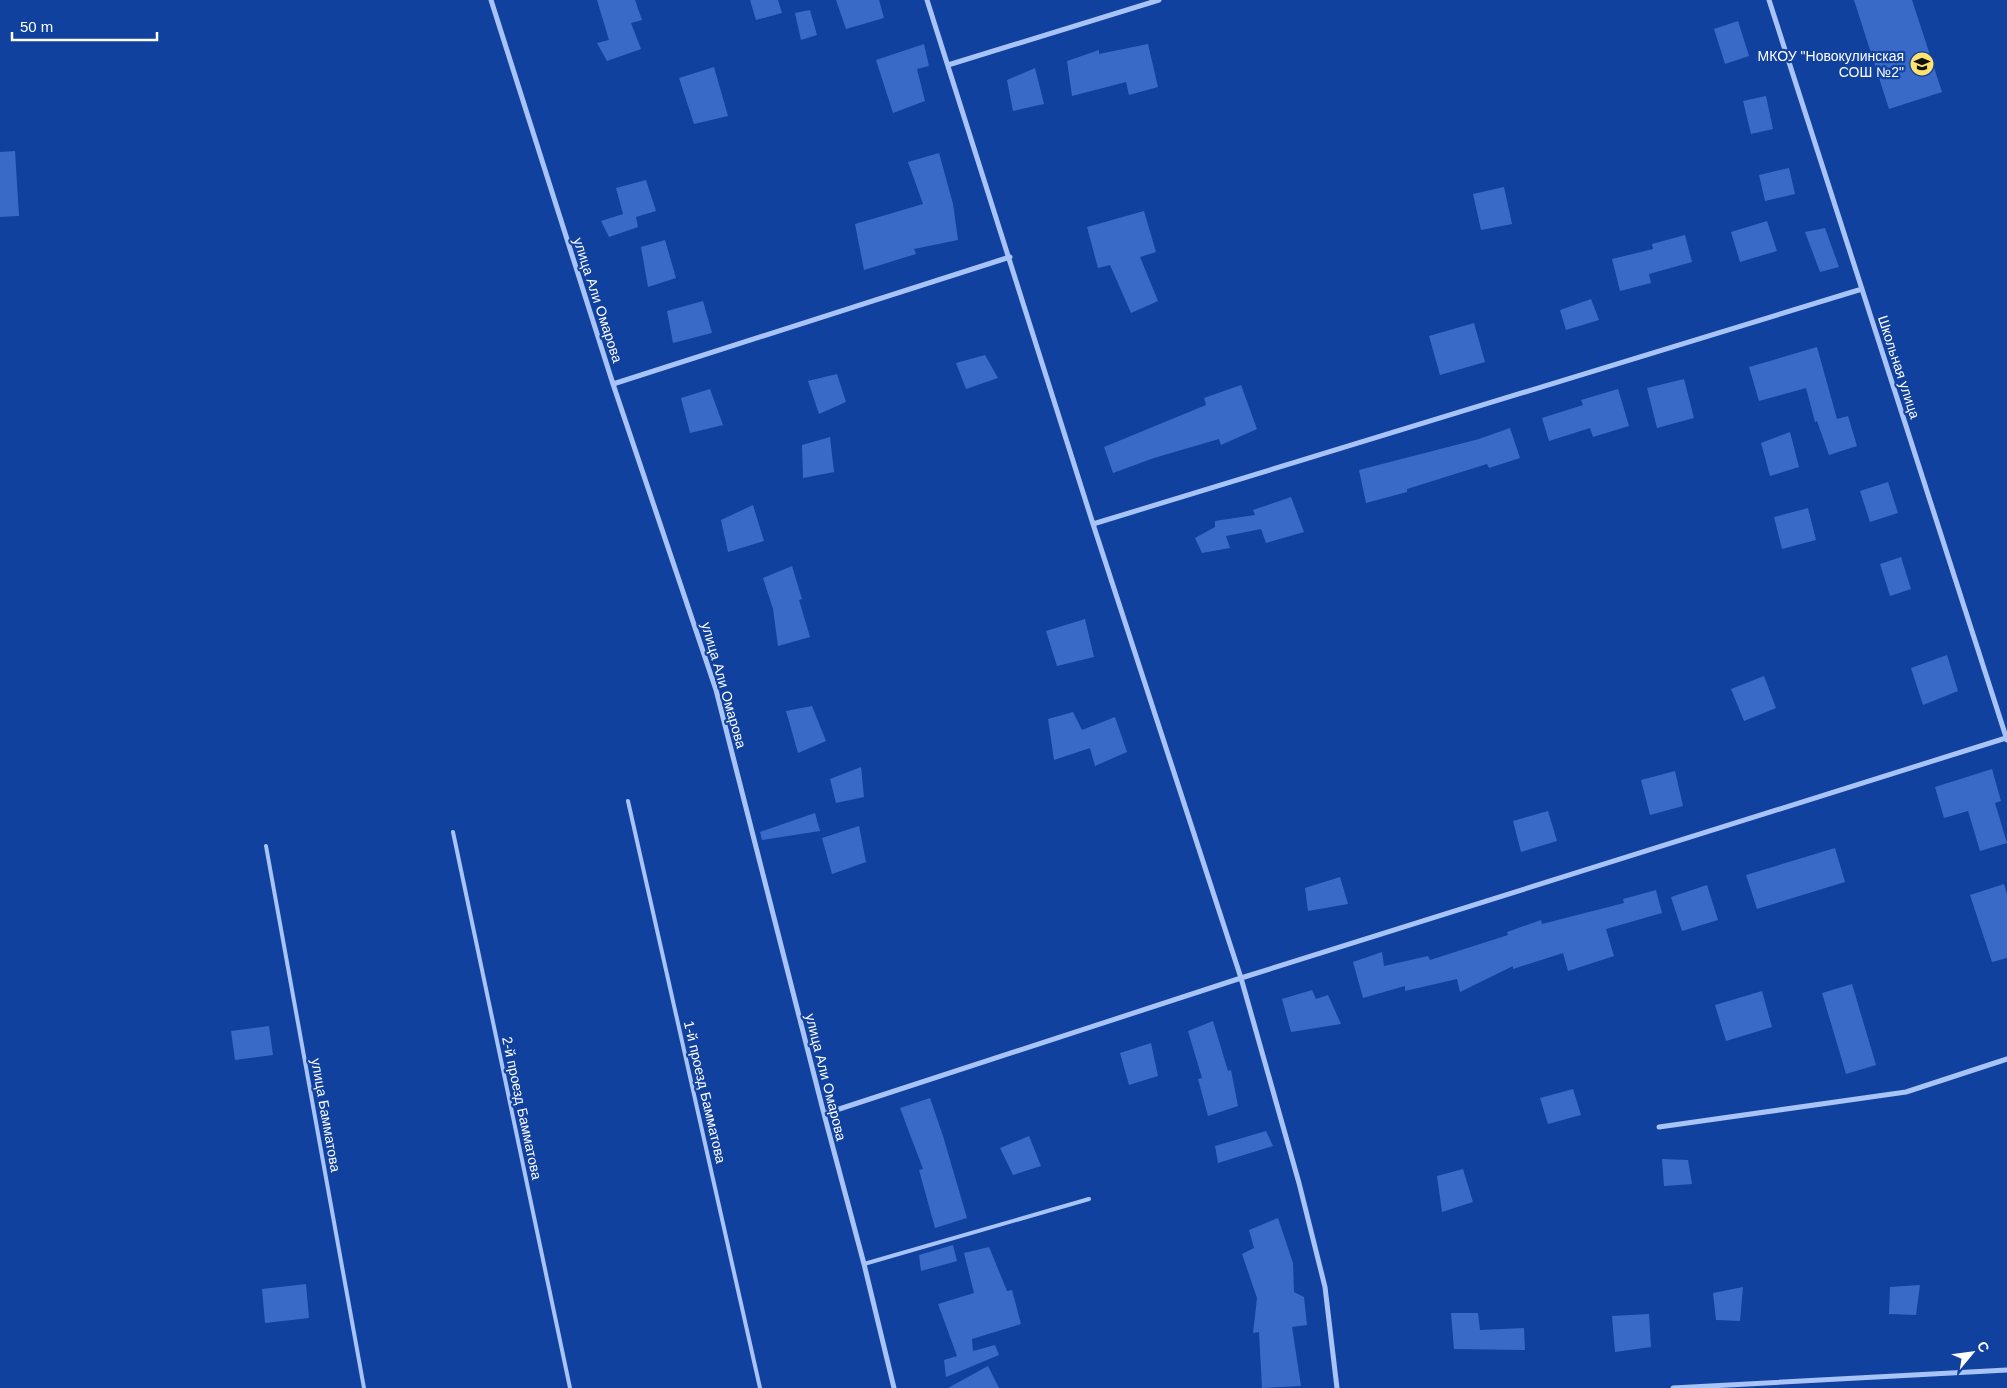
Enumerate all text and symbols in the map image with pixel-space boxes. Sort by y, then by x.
scale bar [12,10,158,42]
text: 50 m [20,18,53,35]
place label: МКОУ "Новокулинская СОШ №2" [1758,48,1904,80]
school or university icon: МКОУ "Новокулинская СОШ №2" [1909,51,1935,77]
street label: улица Али Омарова [570,235,626,365]
street label: Школьная улица [1875,313,1923,421]
street label: улица Али Омарова [698,620,750,750]
street label: улица Али Омарова [802,1012,850,1142]
street label: 1-й проезд Бамматова [681,1019,729,1165]
street label: 2-й проезд Бамматова [499,1035,545,1181]
street label: улица Бамматова [308,1057,344,1173]
north arrow [1947,1328,1997,1378]
text: С [1974,1338,1993,1355]

